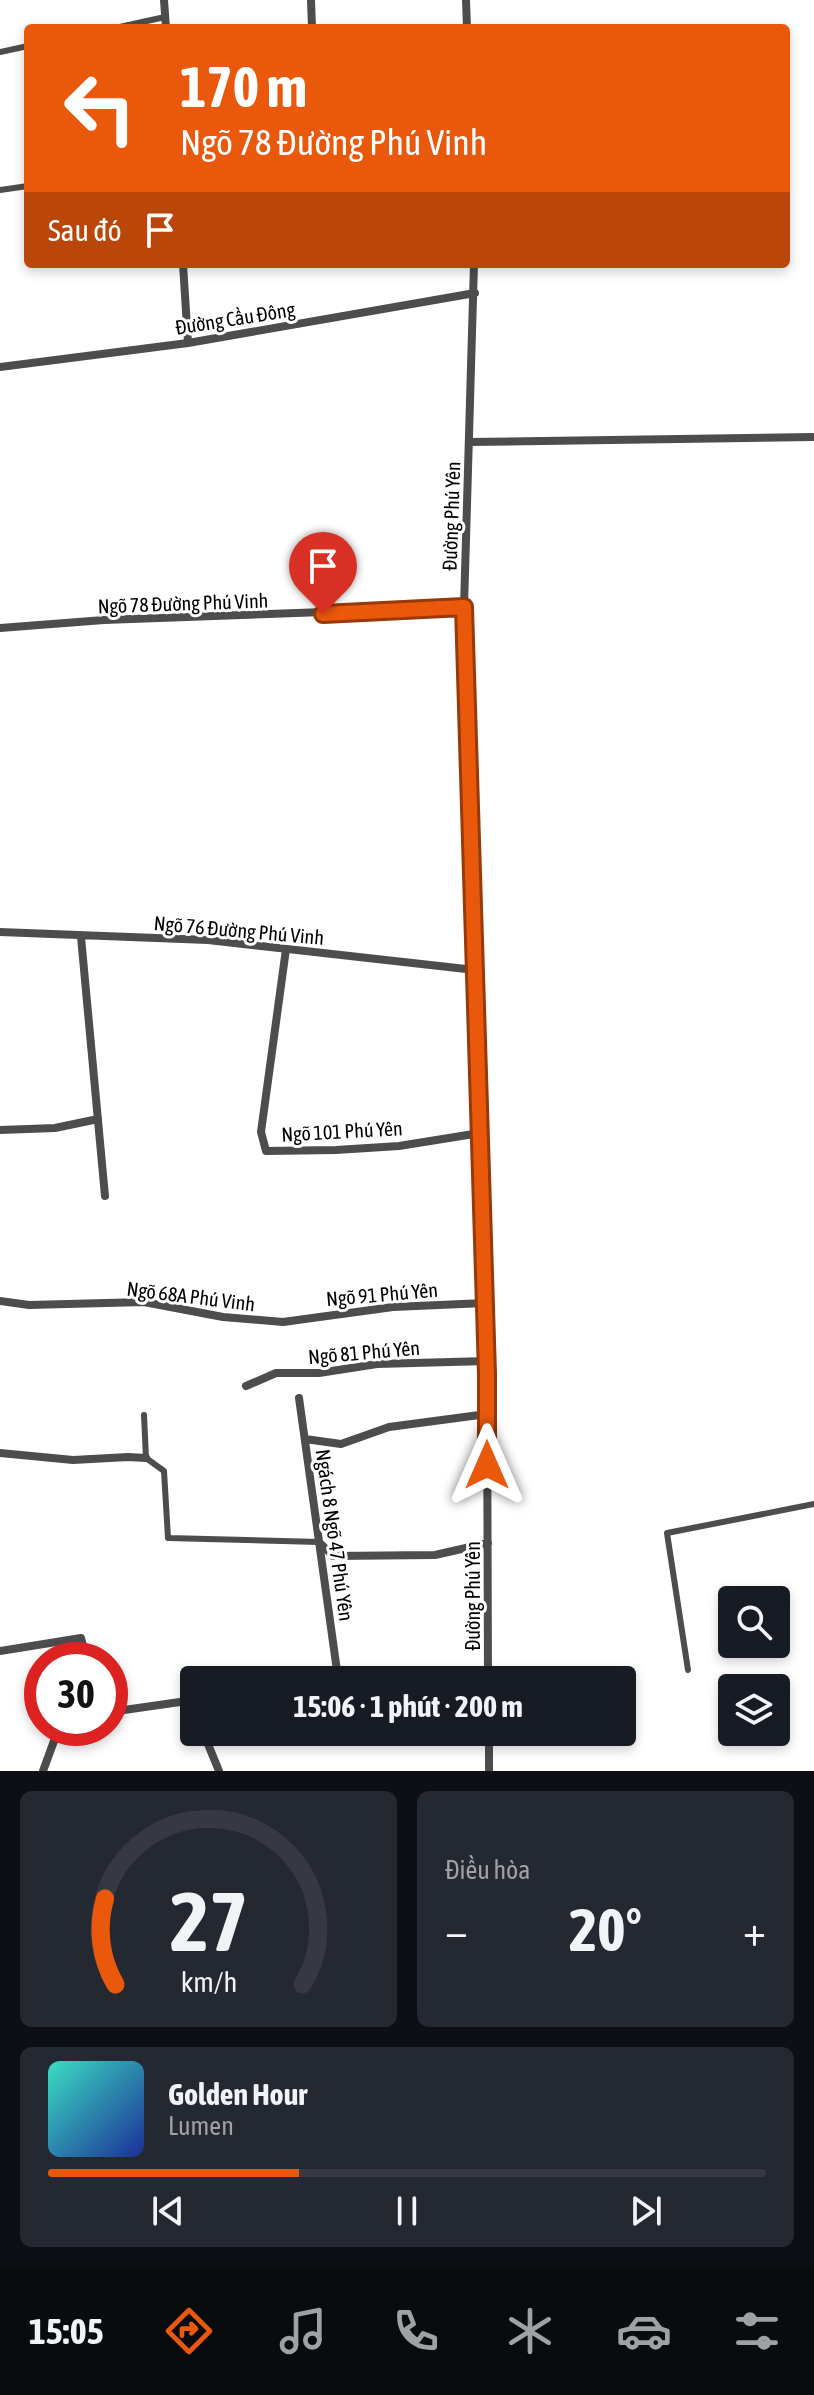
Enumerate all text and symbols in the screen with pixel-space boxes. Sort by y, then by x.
text: 170 m [180,55,307,119]
icon: left [48,56,152,160]
text: Ngõ 78 Đường Phú Vinh [180,121,487,163]
icon: arrive [138,208,182,252]
text: Sau đó [48,213,122,247]
street label: Đường Cầu Đông [173,297,297,339]
street label: Đường Phú Yên [438,461,464,571]
pin [289,532,357,614]
icon: arrive [301,544,345,588]
street label: Ngõ 78 Đường Phú Vinh [97,589,269,617]
street label: Ngõ 76 Đường Phú Vinh [153,911,325,949]
street label: Ngõ 101 Phú Yên [281,1116,403,1146]
street label: Ngõ 68A Phú Vinh [125,1277,257,1315]
street label: Ngõ 91 Phú Yên [325,1278,439,1310]
street label: Ngõ 81 Phú Yên [307,1336,421,1368]
position arrow [445,1423,529,1507]
street label: Ngách 8 Ngõ 47 Phú Yên [312,1448,358,1622]
street label: Đường Phú Yên [461,1541,484,1651]
map controls [718,1586,790,1746]
button: search [718,1586,790,1658]
speed limit sign: 30 [24,1642,128,1746]
button: layers [718,1674,790,1746]
text: 15:06 · 1 phút · 200 m [293,1689,523,1723]
text: Điều hòa [445,1855,530,1885]
text: 27 [169,1873,248,1969]
text: 20° [569,1895,642,1964]
text: − [445,1905,468,1955]
text: + [743,1905,766,1955]
text: km/h [180,1965,237,1998]
text: Golden Hour [168,2077,307,2111]
text: Lumen [168,2111,234,2141]
icon: previous [146,2189,190,2233]
icon: pause [385,2189,429,2233]
icon: next [624,2189,668,2233]
icon: directions [161,2303,217,2359]
icon: music [275,2303,331,2359]
icon: phone [388,2303,444,2359]
icon: climate [502,2303,558,2359]
icon: car [616,2303,672,2359]
icon: filters [729,2303,785,2359]
text: 15:05 [29,2310,104,2352]

